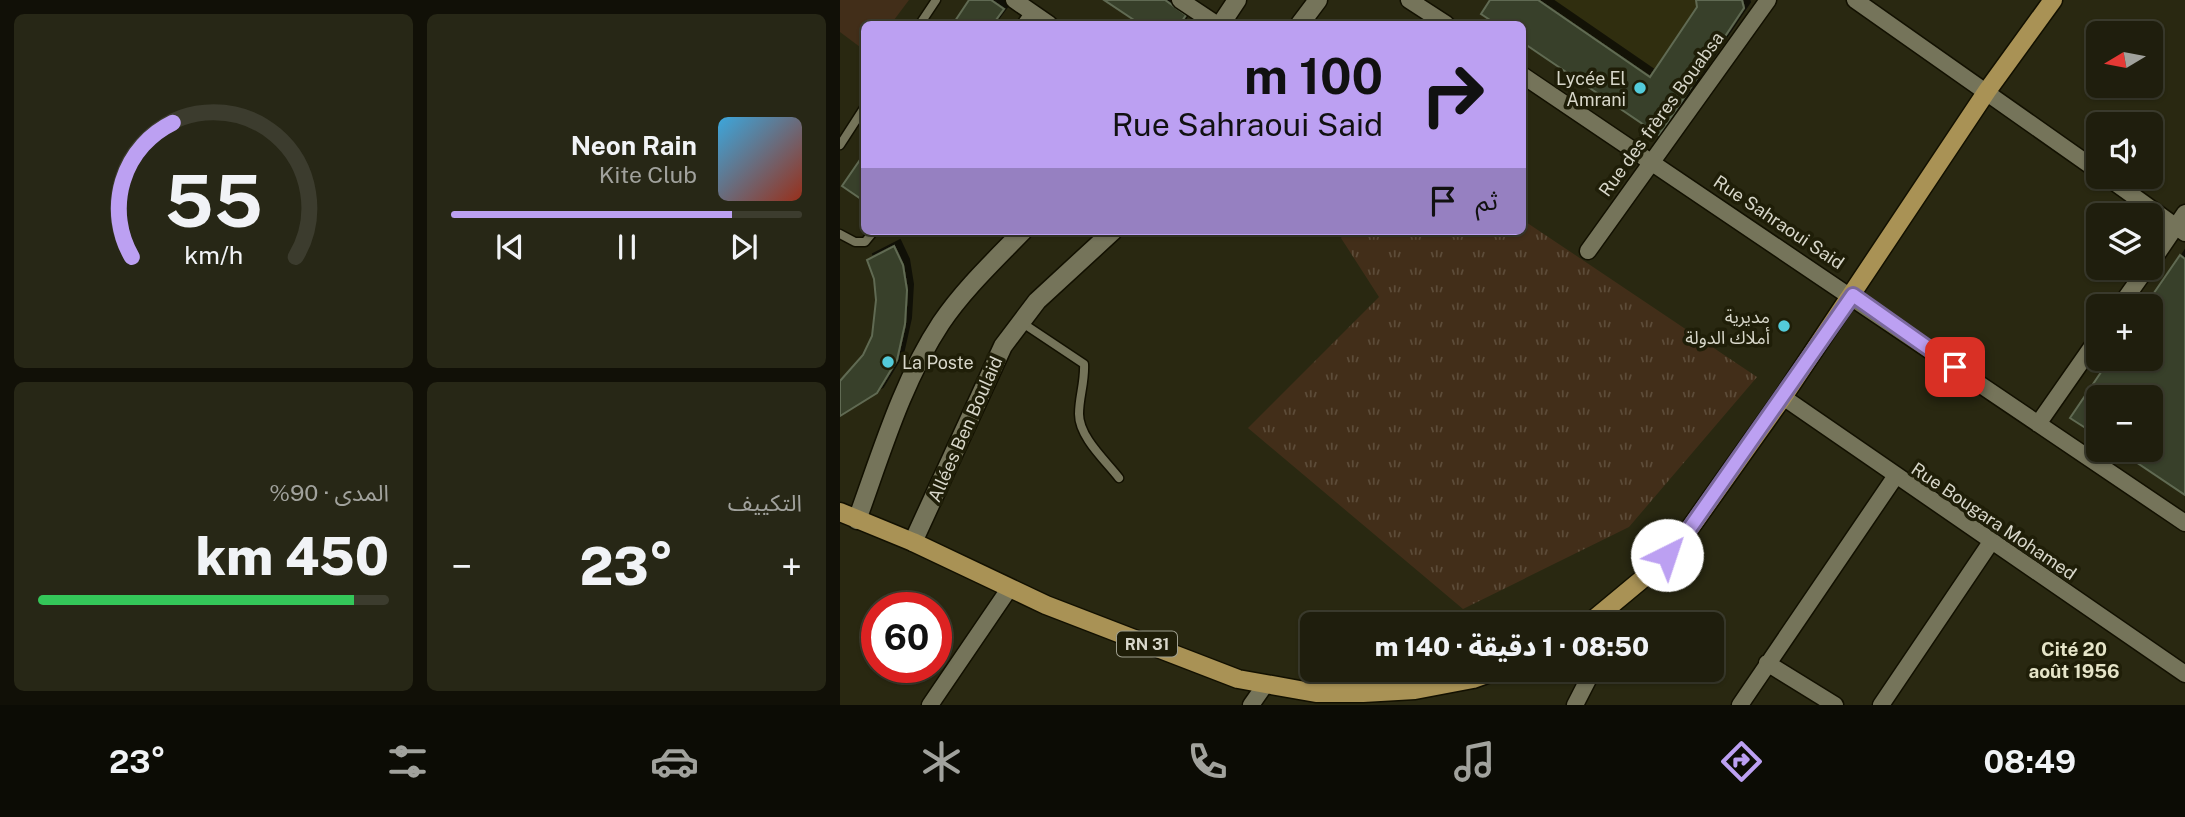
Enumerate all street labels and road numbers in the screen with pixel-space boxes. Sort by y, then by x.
street label: Rue des frères Bouabsa [1594,28,1728,200]
street label: Rue Sahraoui Said [1710,171,1848,273]
street label: Allées Ben Boulaid [923,353,1007,505]
street label: Rue Bougara Mohamed [1908,458,2080,584]
road number: RN 31 [1117,632,1177,656]

